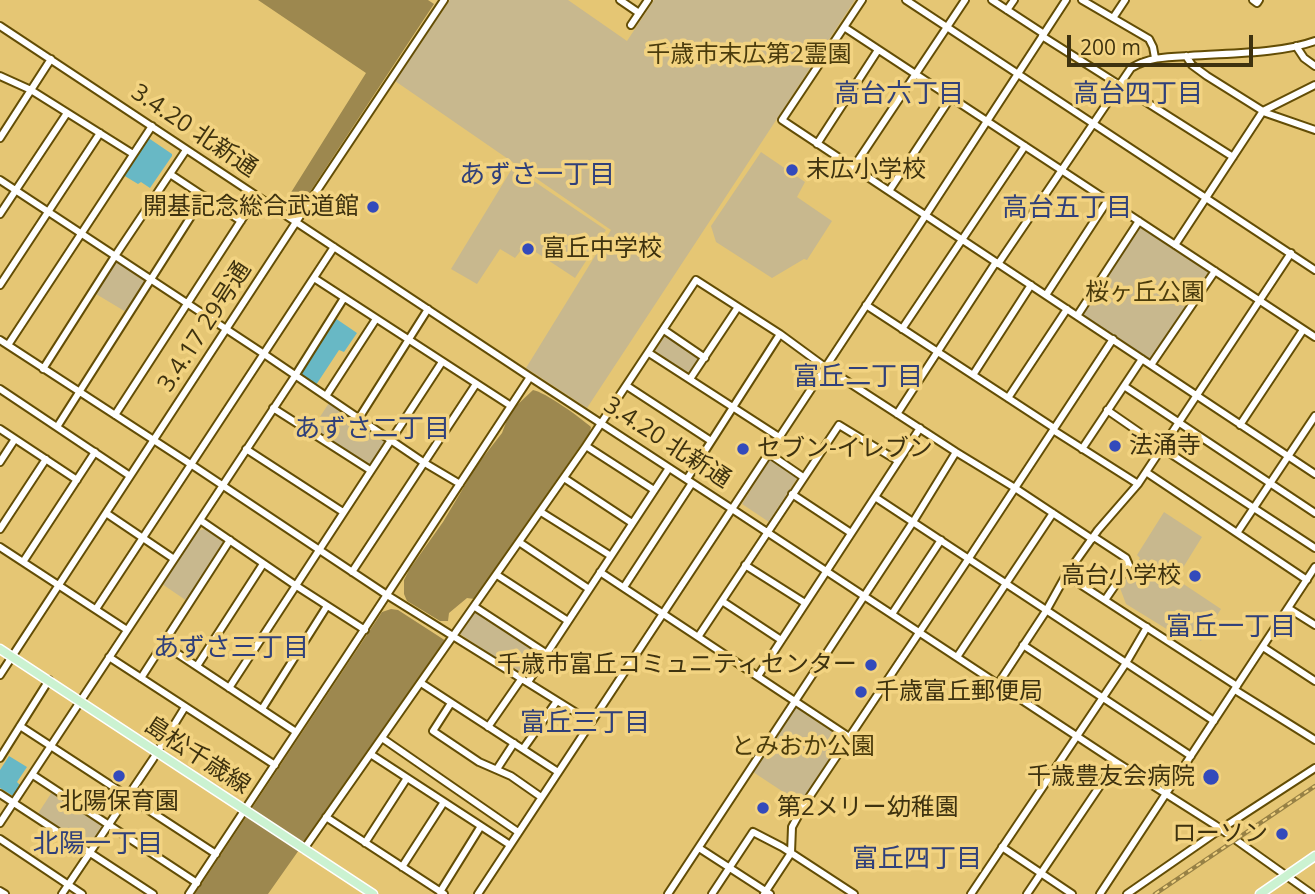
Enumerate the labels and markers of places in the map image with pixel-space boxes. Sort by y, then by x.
place label: 末広小学校 [806,156,926,184]
marker: 末広小学校 [784,162,800,178]
place label: 開基記念総合武道館 [143,193,359,221]
marker: 開基記念総合武道館 [365,199,381,215]
place label: 富丘中学校 [542,235,662,263]
marker: 富丘中学校 [520,241,536,257]
place label: 法涌寺 [1129,432,1201,460]
place label: セブン-イレブン [757,435,933,463]
marker: 法涌寺 [1107,438,1123,454]
marker: セブン-イレブン [735,441,751,457]
place label: 高台小学校 [1061,562,1181,590]
marker: 高台小学校 [1187,568,1203,584]
place label: 千歳市富丘コミュニティセンター [497,651,857,679]
marker: 千歳市富丘コミュニティセンター [863,657,879,673]
place label: 千歳富丘郵便局 [875,678,1043,706]
marker: 千歳富丘郵便局 [853,684,869,700]
place label: 千歳豊友会病院 [1027,763,1195,791]
marker: 千歳豊友会病院 [1201,767,1221,787]
marker: 北陽保育園 [111,768,127,784]
place label: 北陽保育園 [59,788,179,816]
place label: 第2メリー幼稚園 [777,794,959,822]
marker: 第2メリー幼稚園 [755,800,771,816]
place label: ローソン [1172,820,1268,848]
marker: ローソン [1274,826,1290,842]

